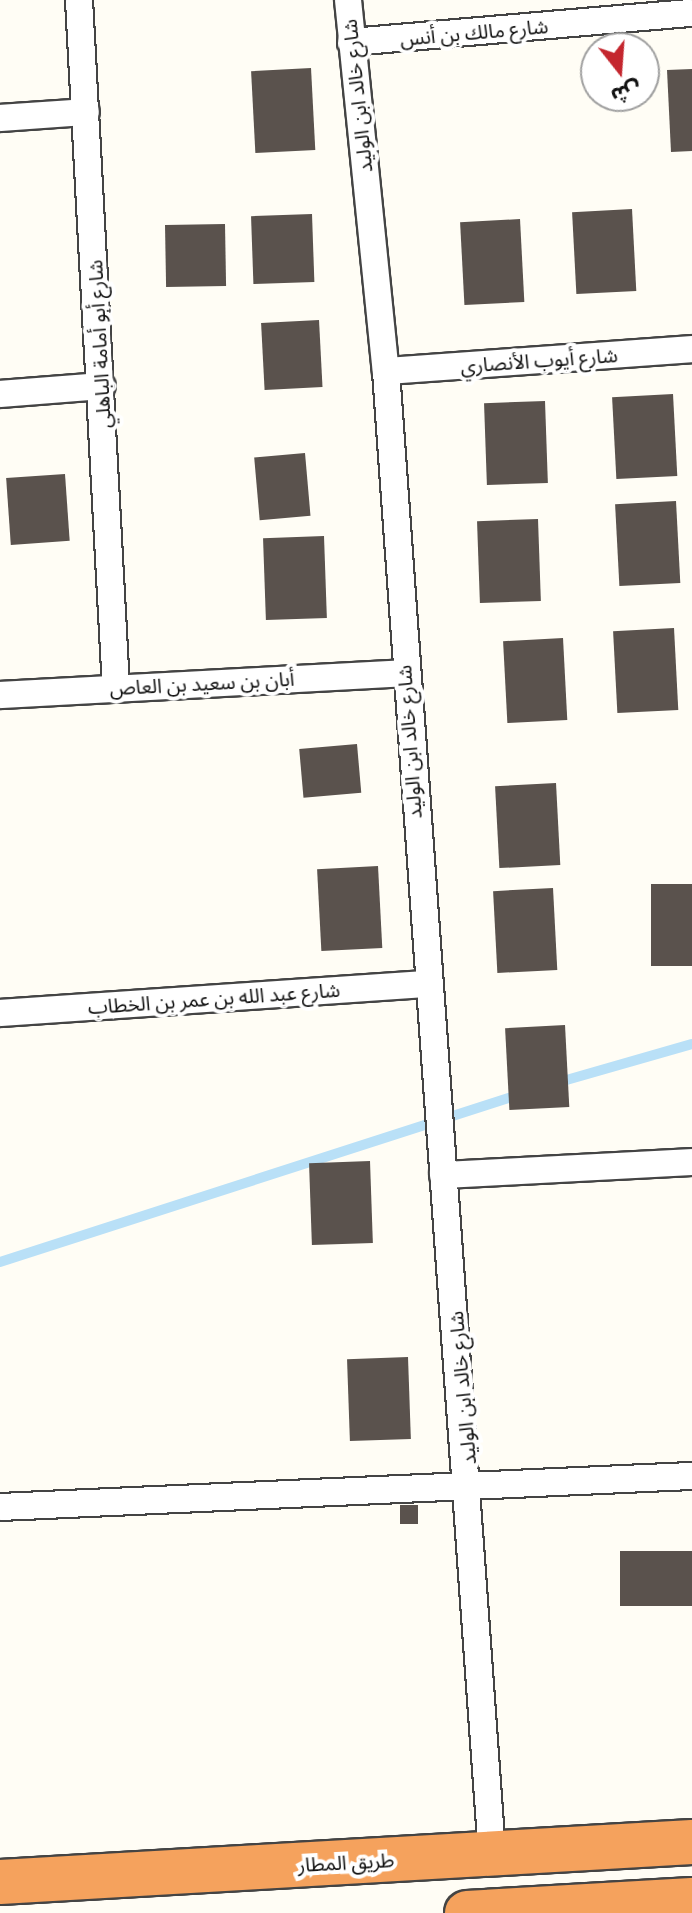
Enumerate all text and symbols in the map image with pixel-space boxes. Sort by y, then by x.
street label: شارع مالك بن أنس [399,14,549,50]
street label: شارع خالد ابن الوليد [337,18,377,174]
north arrow [580,32,660,112]
text: ش [608,75,645,111]
street label: شارع أبو أمامة الباهلي [83,259,115,429]
street label: شارع أيوب الأنصاري [460,343,618,377]
street label: شارع خالد ابن الوليد [392,664,426,820]
street label: أبان بن سعيد بن العاص [109,666,295,700]
street label: شارع عبد الله بن عمر بن الخطاب [87,977,341,1019]
street label: شارع خالد ابن الوليد [443,1310,481,1466]
street label: طريق المطار [297,1847,395,1877]

